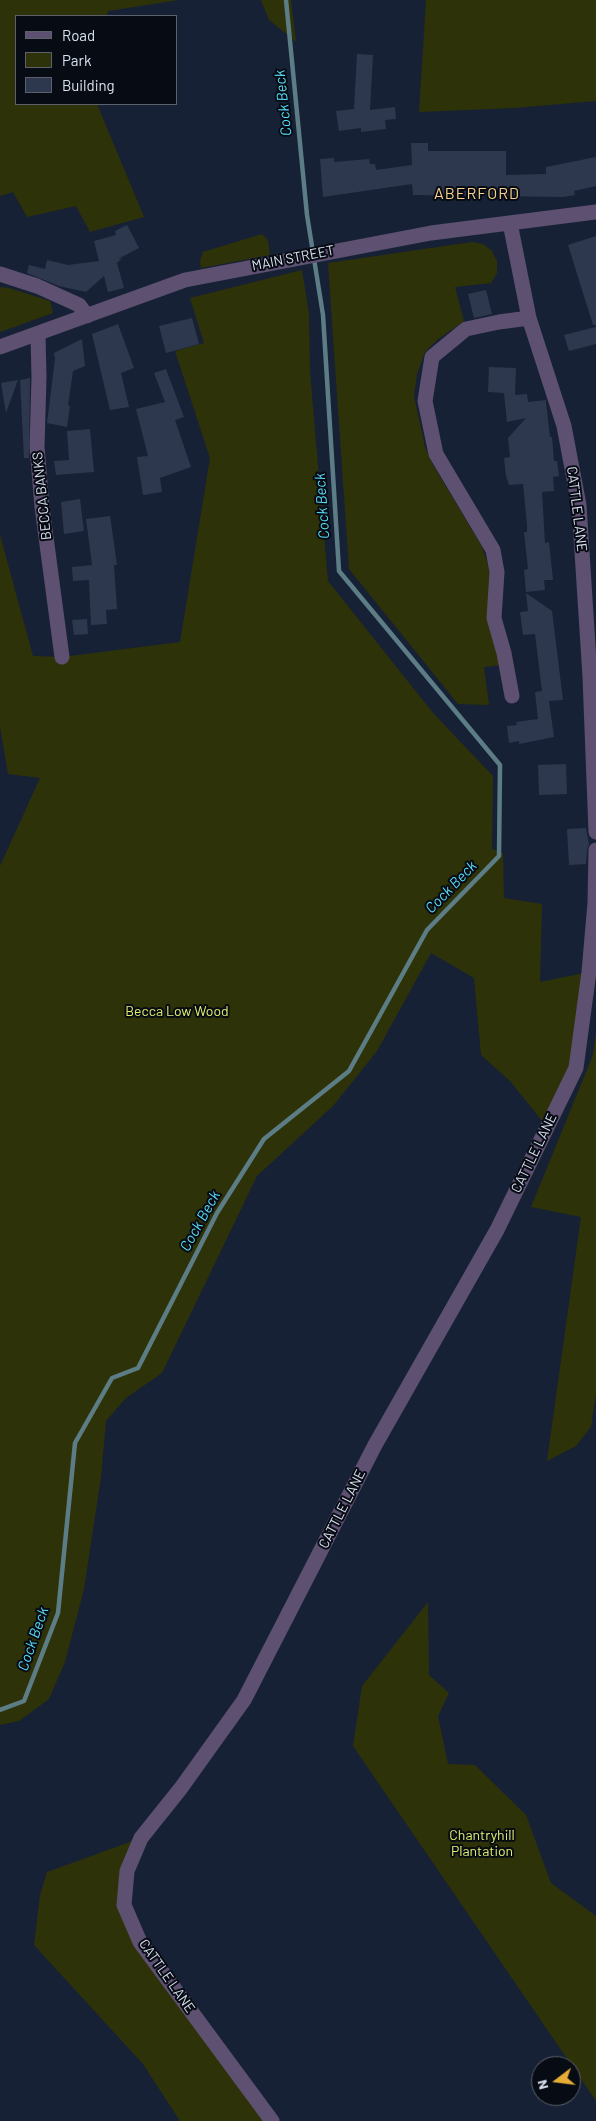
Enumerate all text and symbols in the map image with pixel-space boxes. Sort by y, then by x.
legend [15,15,178,105]
text: Road [62,26,95,44]
text: Park [62,51,91,69]
water label: Cock Beck [271,69,295,137]
text: Building [62,76,115,94]
district label: ABERFORD [433,184,521,204]
street label: MAIN STREET [250,242,336,274]
street label: BECCA BANKS [29,451,55,541]
street label: CATTLE LANE [563,465,591,553]
water label: Cock Beck [311,472,333,540]
water label: Cock Beck [422,857,480,917]
park label: Becca Low Wood [125,1003,229,1019]
street label: CATTLE LANE [508,1111,560,1195]
water label: Cock Beck [176,1188,224,1254]
street label: CATTLE LANE [315,1467,369,1551]
water label: Cock Beck [14,1605,52,1673]
park label: Chantryhill Plantation [449,1827,515,1860]
street label: CATTLE LANE [135,1936,199,2016]
north arrow [531,2056,581,2106]
text: N [533,2078,551,2091]

